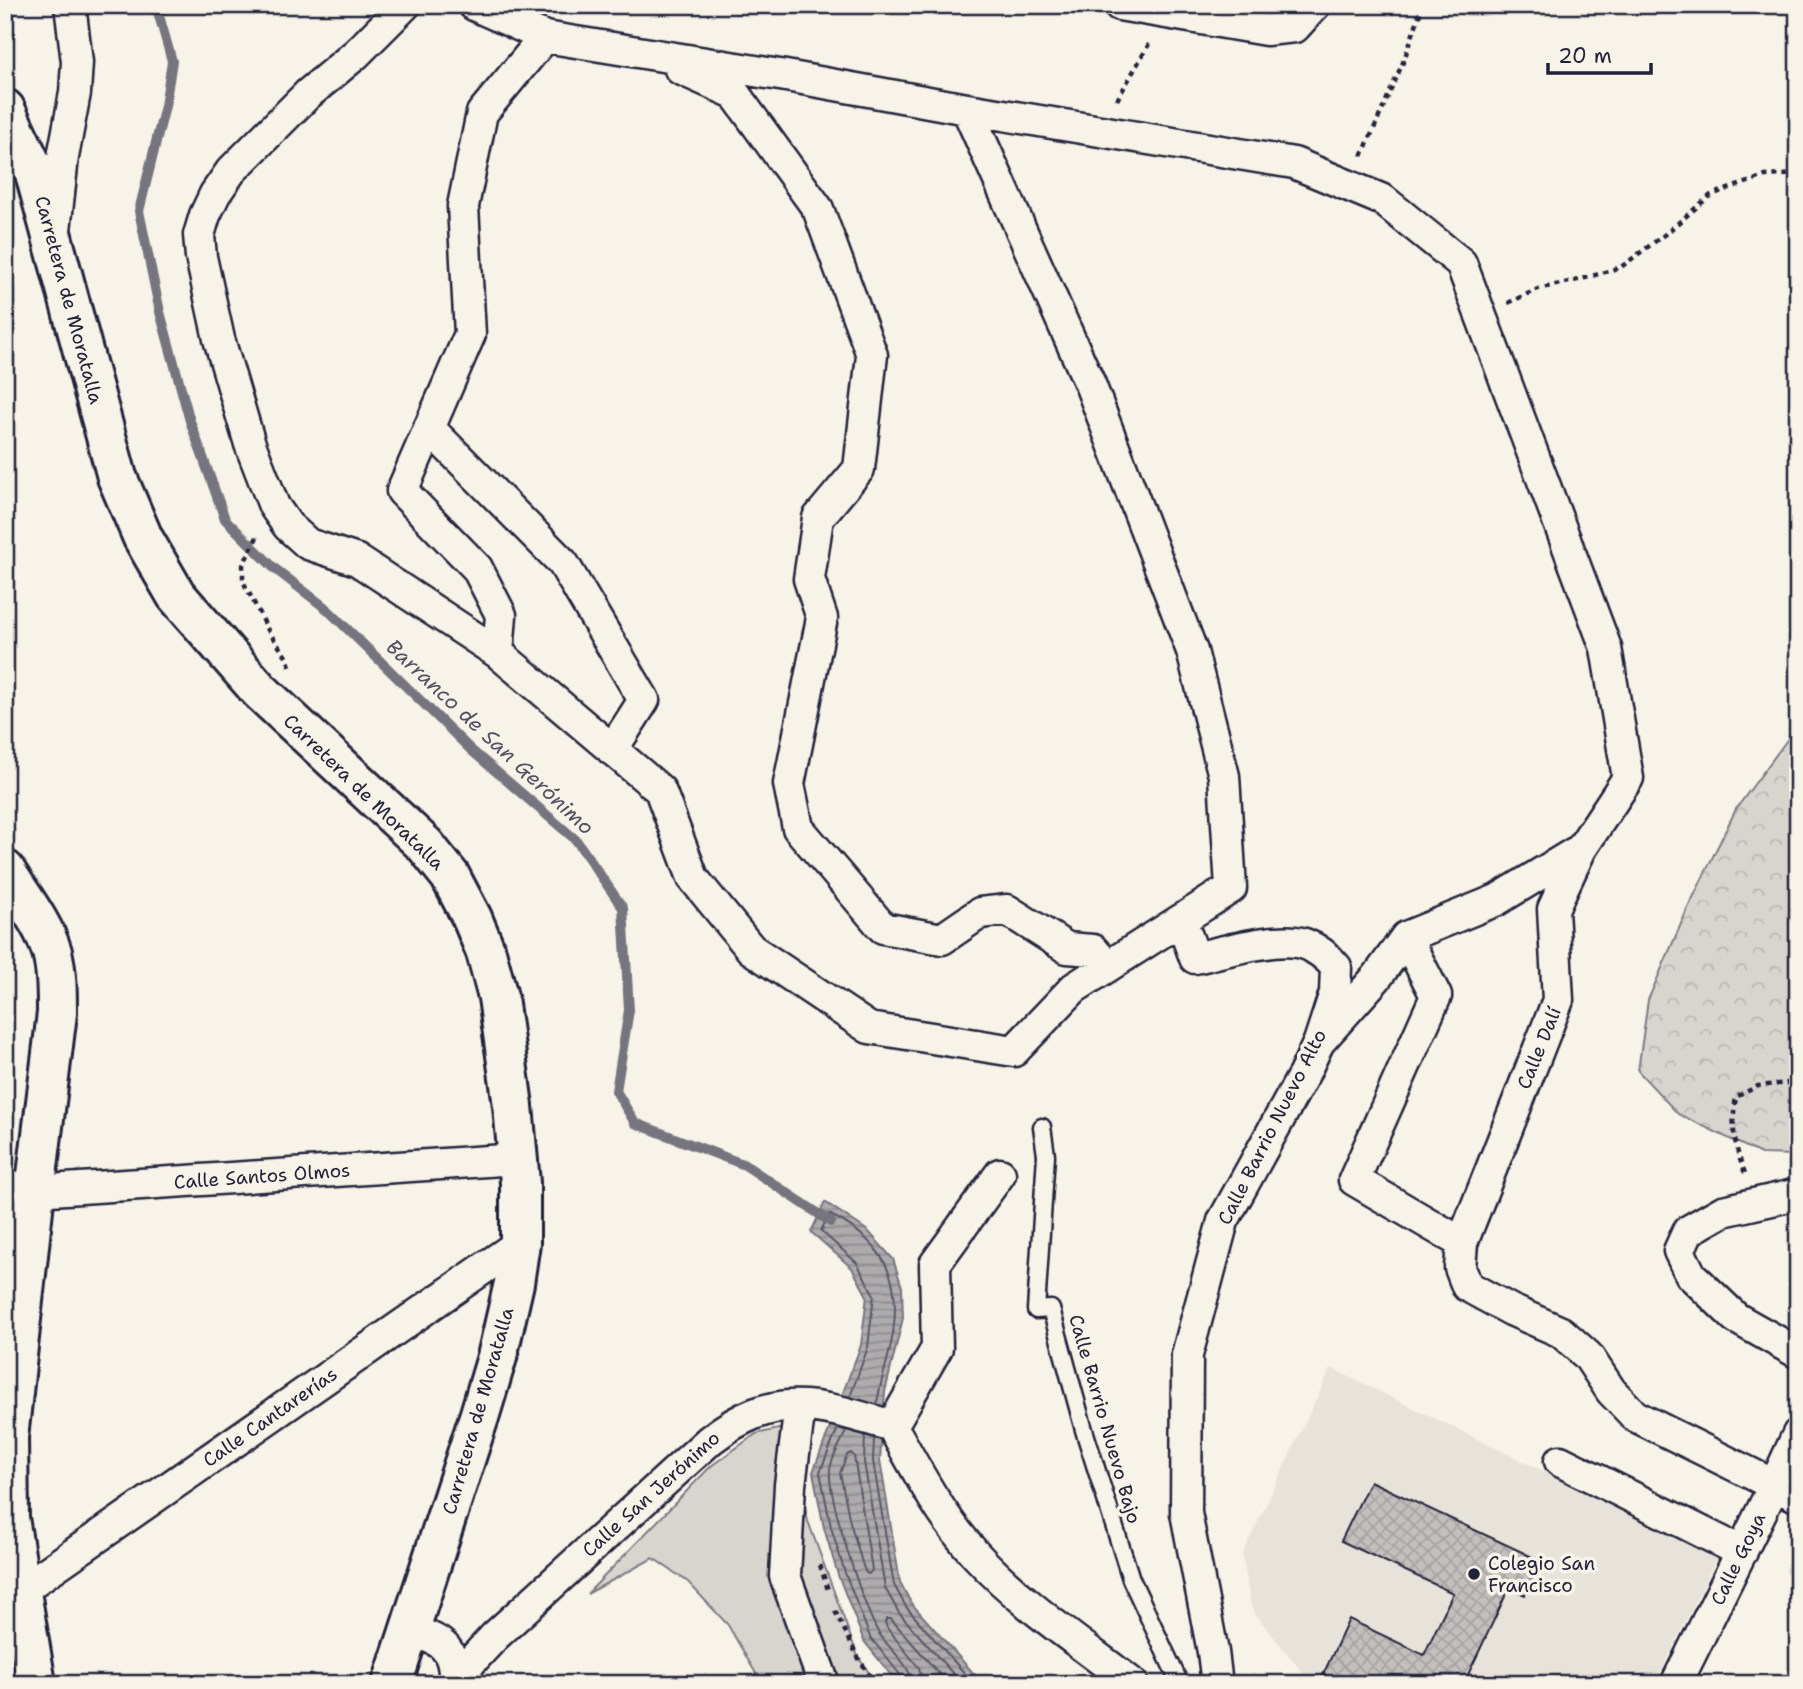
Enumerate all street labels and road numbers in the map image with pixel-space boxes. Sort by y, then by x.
street label: Carretera de Moratalla [29,193,109,407]
street label: Carretera de Moratalla [278,709,450,876]
street label: Calle Dalí [1511,1003,1567,1093]
street label: Calle Barrio Nuevo Alto [1212,1025,1332,1229]
street label: Calle Santos Olmos [173,1157,351,1195]
street label: Carretera de Moratalla [436,1304,520,1518]
street label: Calle Barrio Nuevo Bajo [1063,1311,1147,1527]
street label: Calle Cantarerías [198,1361,342,1473]
street label: Calle San Jerónimo [577,1425,725,1563]
street label: Calle Goya [1705,1508,1771,1609]

